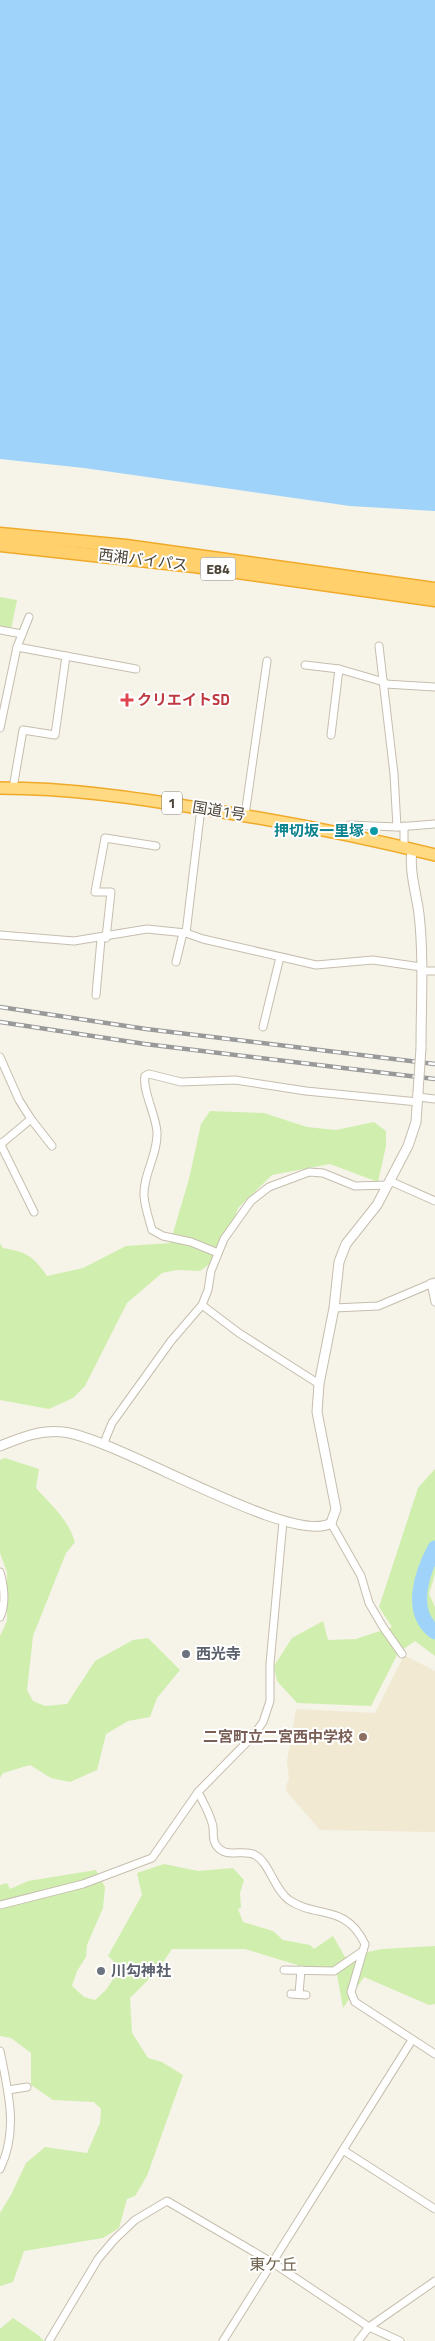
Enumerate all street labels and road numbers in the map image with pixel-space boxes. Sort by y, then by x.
street label: 西湘バイパス [97,543,189,576]
road number: E84 [200,558,236,580]
road number: 1 [162,791,182,814]
street label: 国道1号 [191,795,247,826]

